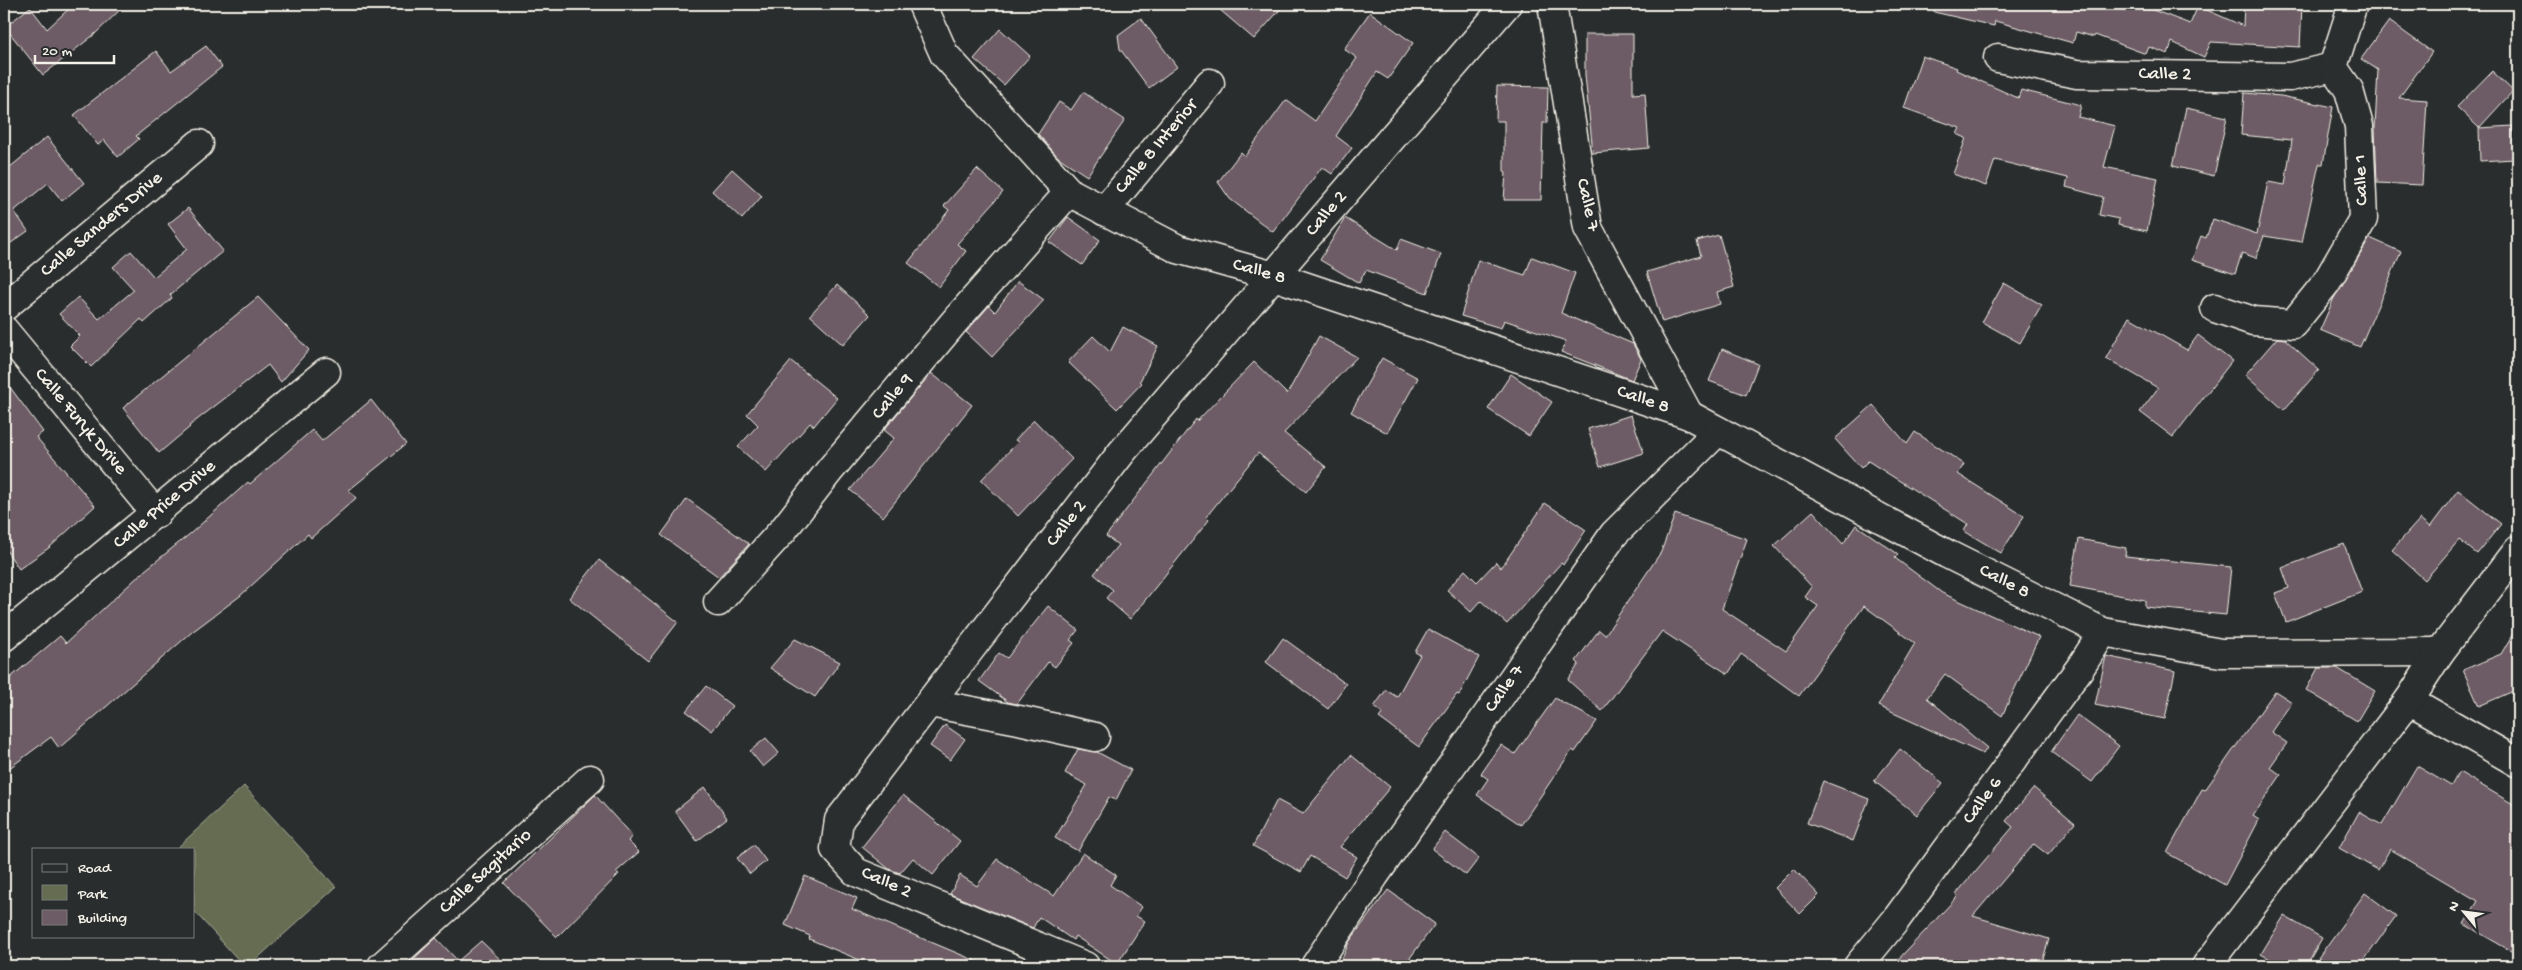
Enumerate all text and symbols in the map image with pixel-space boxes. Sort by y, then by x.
scale bar [35,32,114,64]
text: 20 m [42,43,72,61]
street label: Calle 2 [2138,63,2192,87]
street label: Calle 8 Interior [1111,93,1205,199]
street label: Calle 1 [2350,154,2374,206]
street label: Calle Sanders Drive [36,167,168,283]
street label: Calle 7 [1570,176,1604,235]
street label: Calle 2 [1301,186,1353,242]
street label: Calle 8 [1230,254,1288,290]
street label: Calle Furyk Drive [29,364,132,480]
street label: Calle 9 [867,369,919,425]
street label: Calle 8 [1614,380,1672,420]
street label: Calle Price Drive [109,455,221,555]
street label: Calle 2 [1042,496,1092,552]
street label: Calle 8 [1975,560,2033,604]
street label: Calle 7 [1480,660,1530,717]
street label: Calle 6 [1958,772,2008,829]
street label: Calle Sagitario [435,824,537,920]
legend [32,848,195,938]
text: Road [78,860,112,878]
street label: Calle 2 [857,862,915,904]
text: Park [77,886,108,904]
north arrow [2440,888,2490,938]
text: N [2445,899,2464,915]
text: Building [77,910,127,928]

